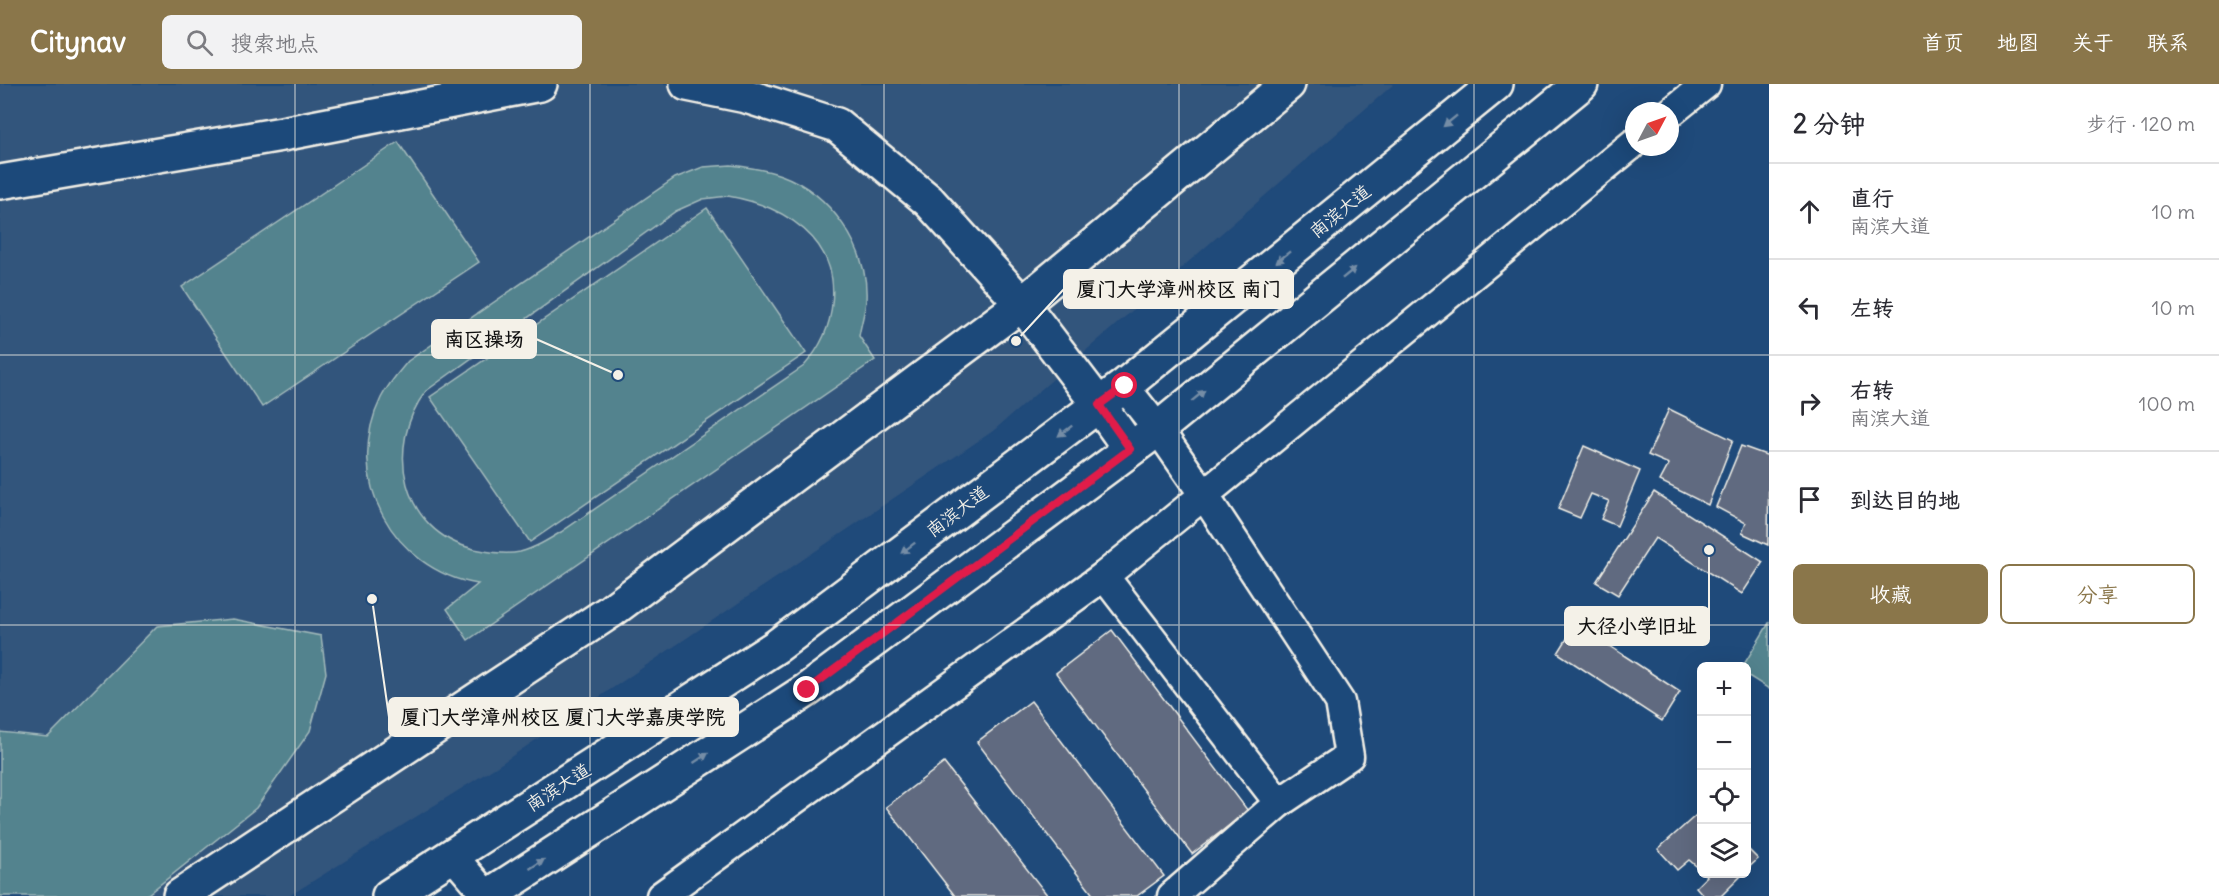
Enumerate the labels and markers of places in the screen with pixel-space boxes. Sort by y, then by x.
callout: 厦门大学漳州校区 南门 [1064,270,1293,308]
callout: 南区操场 [432,320,536,358]
callout: 大径小学旧址 [1565,607,1709,645]
callout: 厦门大学漳州校区 厦门大学嘉庚学院 [389,698,738,736]

